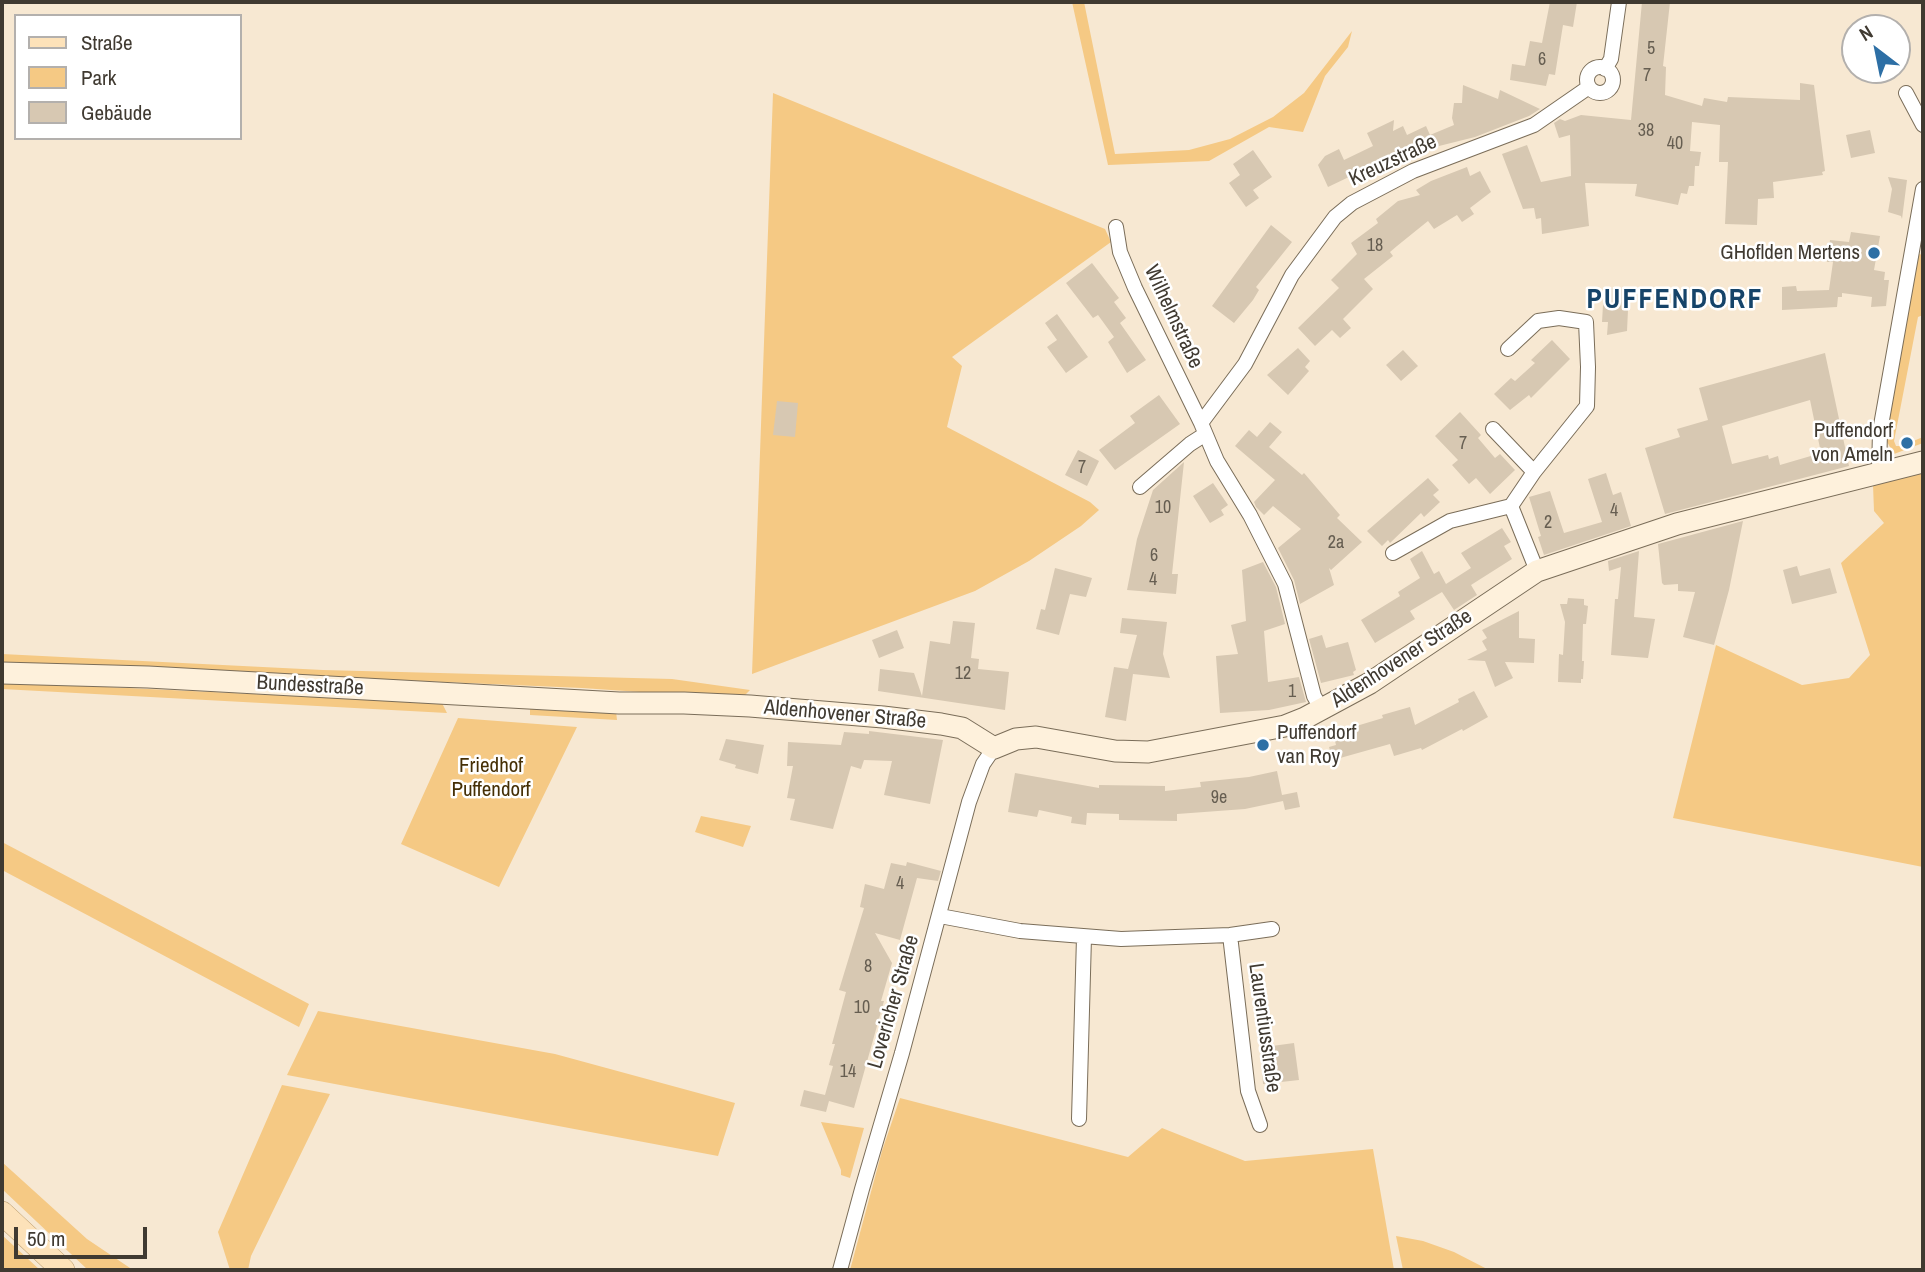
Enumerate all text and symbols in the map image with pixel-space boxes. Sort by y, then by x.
legend [14,14,242,140]
north arrow [1841,14,1911,84]
text: N [1854,19,1878,47]
text: Straße [81,28,133,57]
house number: 5 [1647,38,1655,60]
house number: 6 [1538,49,1546,71]
text: Park [81,63,116,92]
house number: 7 [1643,65,1651,87]
text: Gebäude [81,98,152,127]
house number: 38 [1638,120,1654,142]
street label: Kreuzstraße [1345,130,1441,192]
house number: 40 [1667,133,1683,155]
house number: 18 [1367,235,1383,257]
place label: GHoflden Mertens [1720,240,1860,266]
marker: GHoflden Mertens [1866,245,1882,261]
street label: Wilhelmstraße [1138,261,1208,373]
district label: PUFFENDORF [1588,283,1762,317]
place label: Puffendorf von Ameln [1812,418,1893,468]
house number: 7 [1459,433,1467,455]
marker: Puffendorf von Ameln [1899,435,1915,451]
house number: 7 [1078,457,1086,479]
house number: 10 [1155,497,1171,519]
house number: 4 [1610,500,1618,522]
house number: 2 [1544,512,1552,534]
house number: 2a [1328,532,1344,554]
house number: 6 [1150,545,1158,567]
house number: 4 [1149,569,1157,591]
street label: Aldenhovener Straße [1327,604,1477,714]
house number: 12 [955,663,971,685]
street label: Bundesstraße [256,671,364,701]
house number: 1 [1288,681,1296,703]
street label: Aldenhovener Straße [763,695,927,735]
place label: Puffendorf van Roy [1277,720,1356,770]
marker: Puffendorf van Roy [1255,737,1271,753]
park label: Friedhof Puffendorf [451,753,531,803]
house number: 9e [1211,787,1227,809]
house number: 4 [896,873,904,895]
street label: Lovericher Straße [863,932,925,1072]
house number: 8 [864,956,872,978]
street label: Laurentiusstraße [1242,962,1286,1094]
house number: 10 [854,997,870,1019]
house number: 14 [840,1061,856,1083]
scale bar [18,1212,150,1256]
text: 50 m [27,1224,65,1253]

